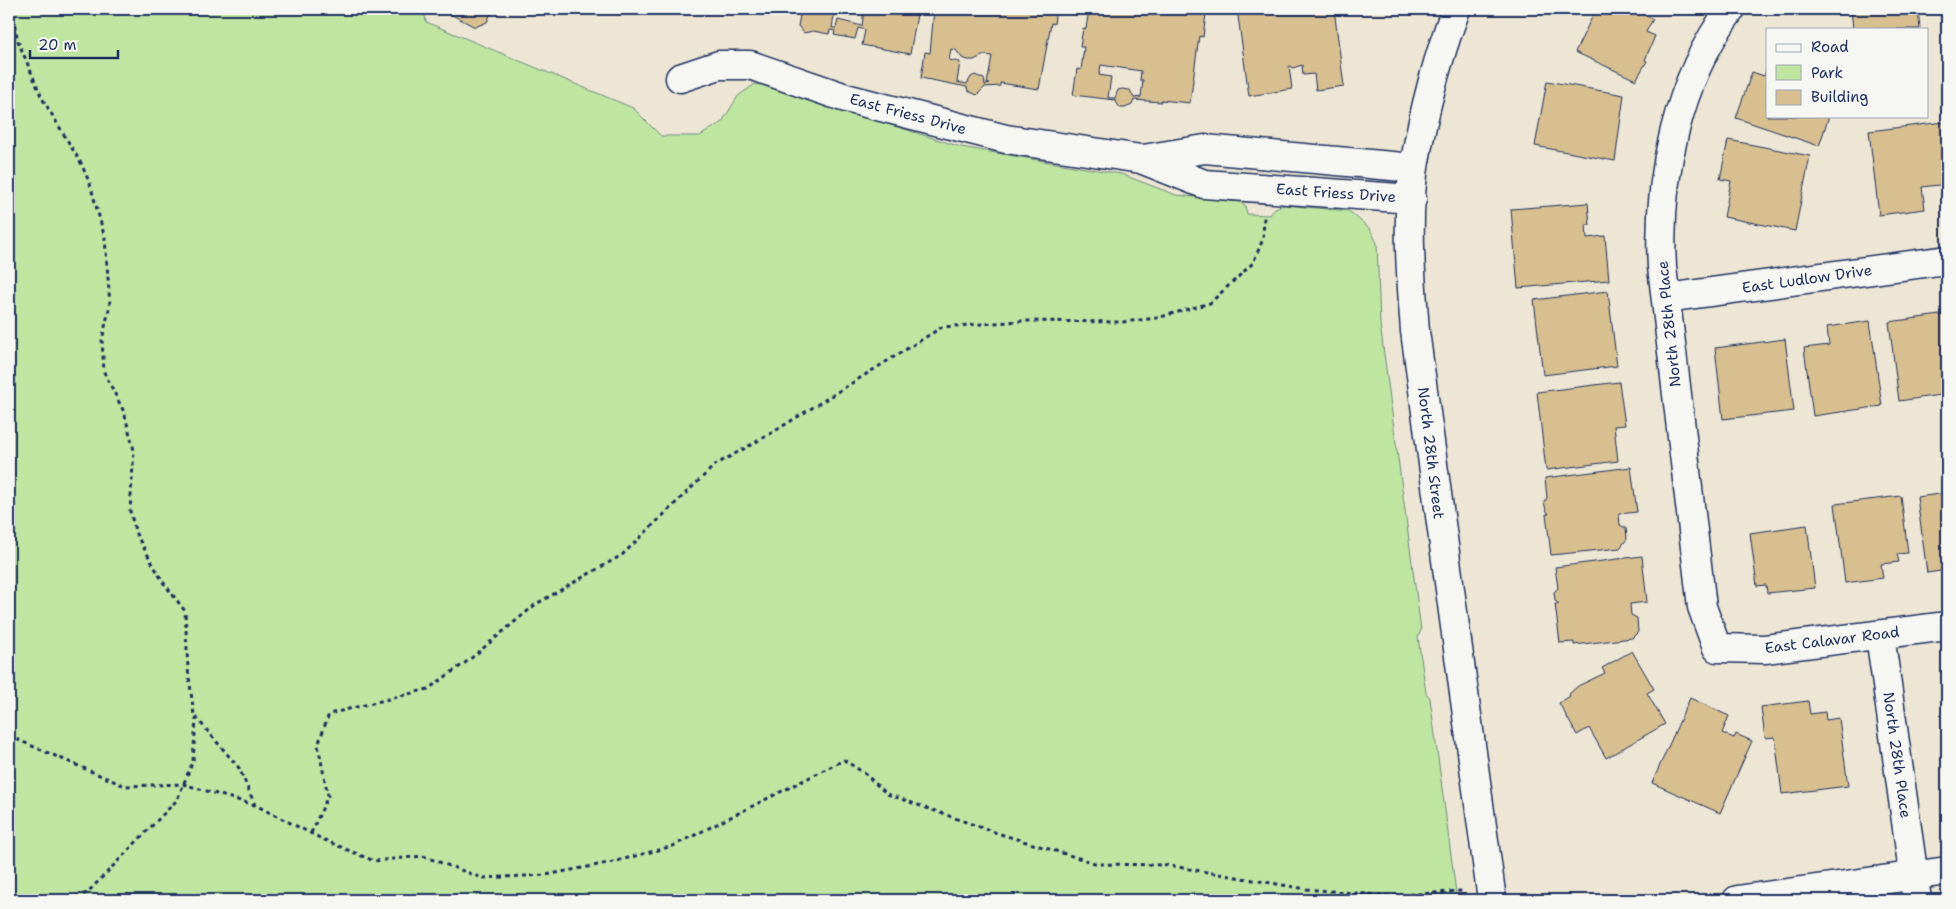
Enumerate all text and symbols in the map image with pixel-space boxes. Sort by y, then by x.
scale bar [30,28,118,60]
legend [1766,28,1928,118]
text: 20 m [38,35,77,55]
text: Road [1811,37,1849,57]
text: Park [1811,63,1843,83]
text: Building [1811,87,1868,107]
street label: East Friess Drive [847,89,969,139]
street label: East Friess Drive [1275,179,1397,207]
street label: North 28th Place [1652,260,1686,388]
street label: East Ludlow Drive [1741,260,1873,298]
street label: North 28th Street [1413,386,1449,520]
street label: East Calavar Road [1764,622,1901,658]
street label: North 28th Place [1878,691,1916,819]

